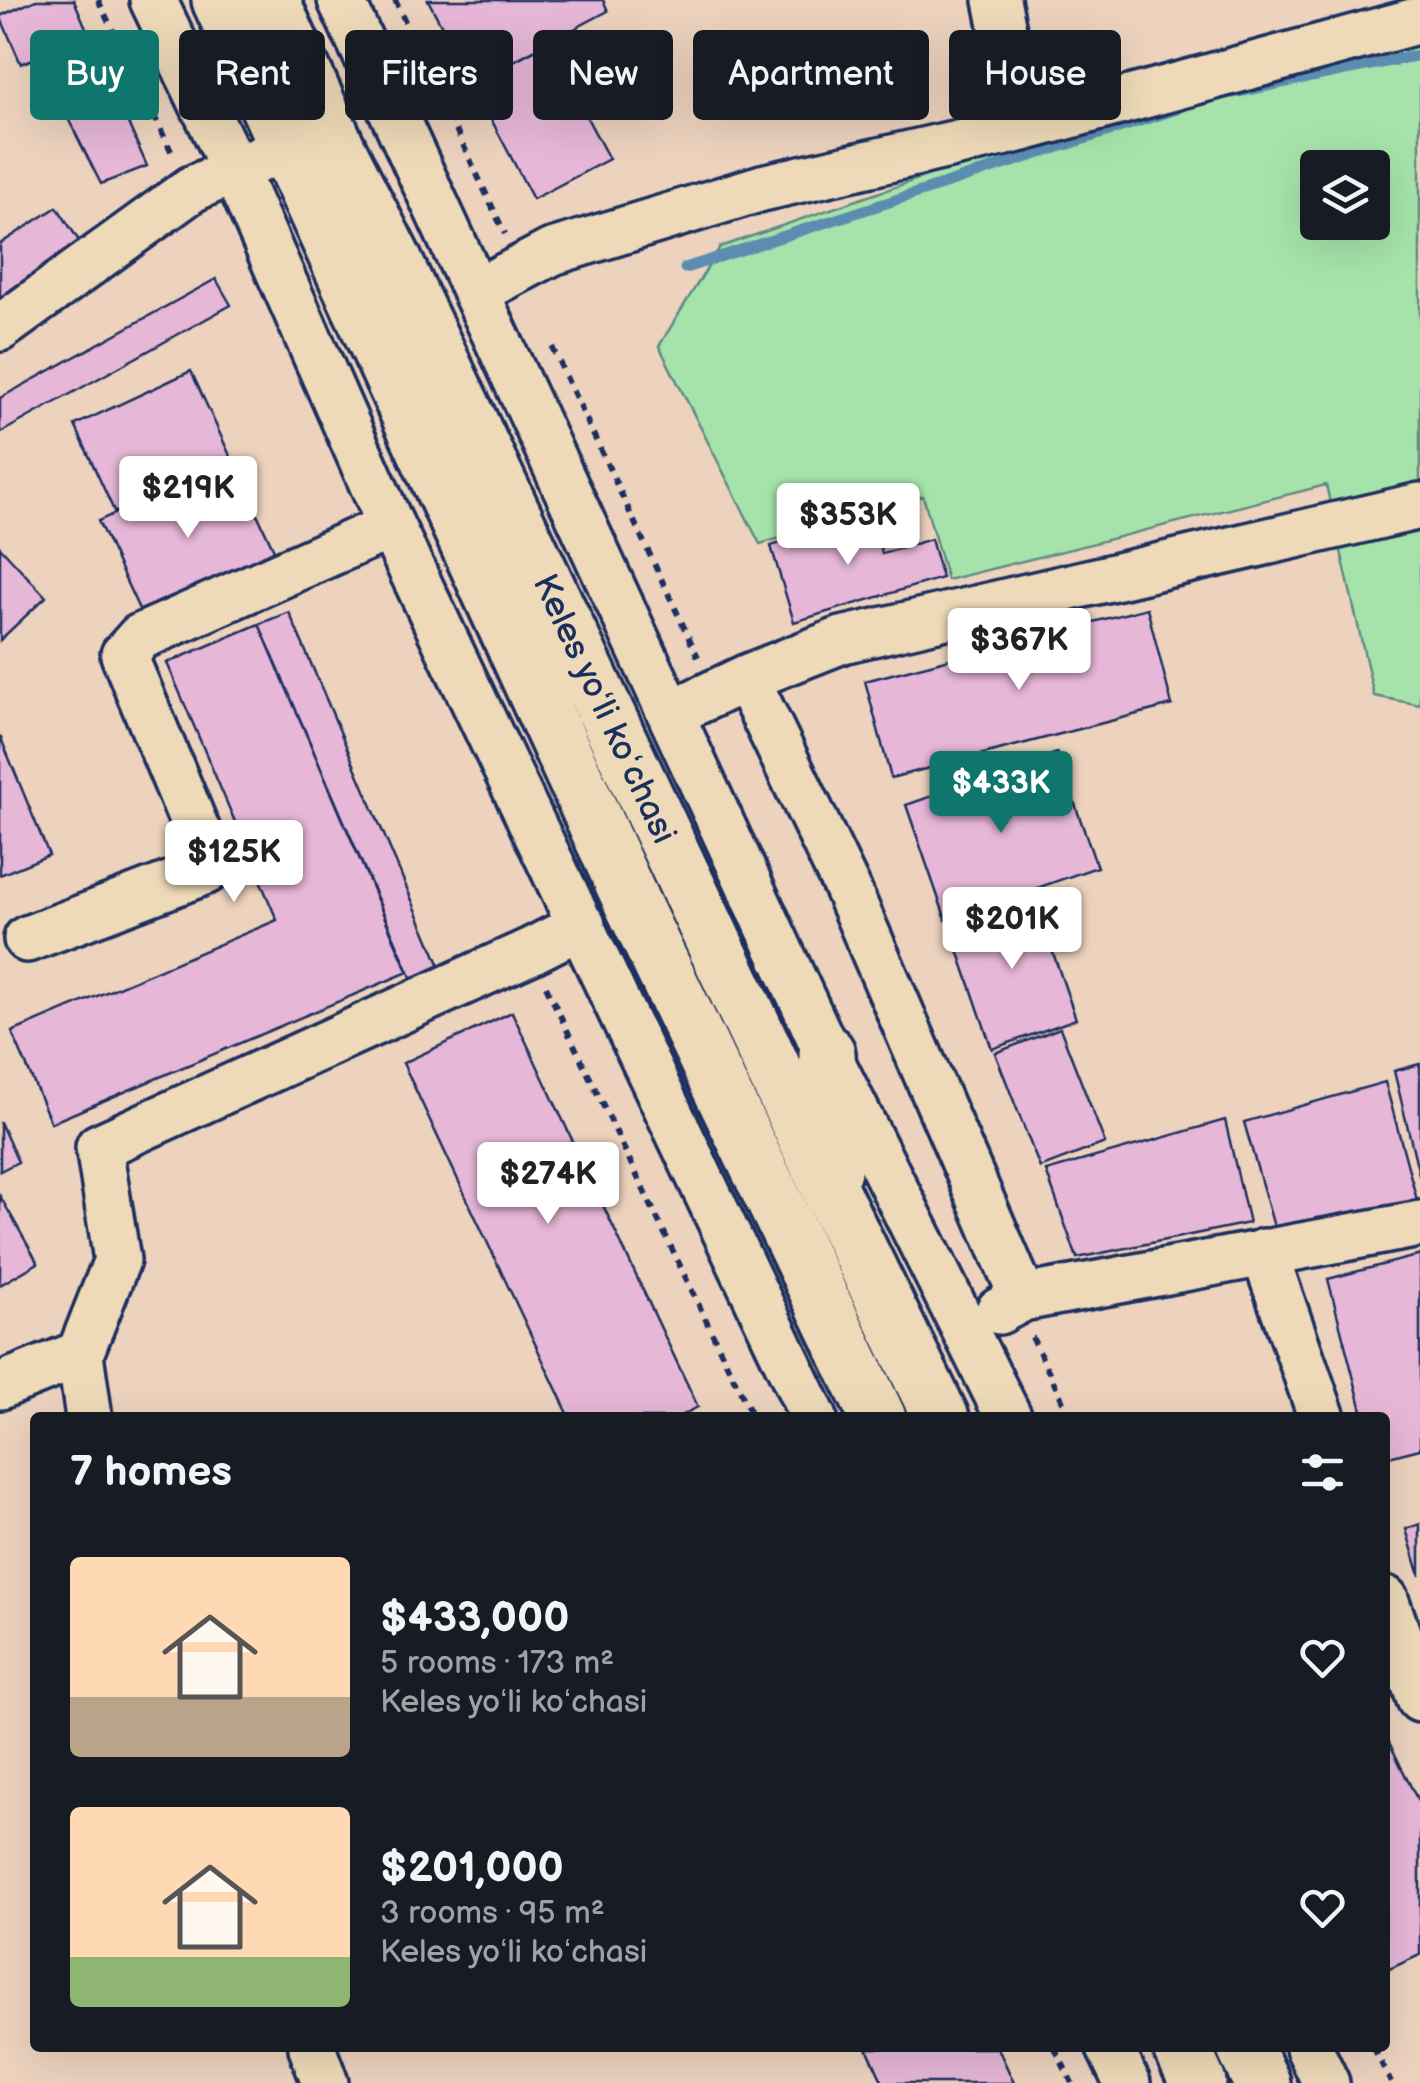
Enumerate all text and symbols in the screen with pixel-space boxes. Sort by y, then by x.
chip: Buy [30,30,159,120]
chip: Rent [179,30,325,120]
chip: Filters [345,30,513,120]
chip: New [533,30,673,120]
chip: Apartment [693,30,929,120]
chip: House [949,30,1121,120]
map controls [1300,150,1390,240]
button: layers [1300,150,1390,240]
pin: $219K [118,456,258,541]
text: $219K [141,469,235,508]
pin: $353K [778,483,918,568]
text: $353K [799,496,897,535]
street label: Keles yoʻli koʻchasi [523,567,685,851]
pin: $367K [949,608,1089,693]
text: $367K [970,621,1068,660]
pin: $433K [931,751,1071,836]
text: $433K [951,764,1051,803]
pin: $125K [164,820,304,905]
text: $125K [187,833,281,872]
pin: $201K [942,887,1082,972]
text: $201K [965,900,1059,939]
pin: $274K [478,1142,618,1227]
text: $274K [499,1155,597,1194]
icon: filters [1295,1445,1350,1500]
text: 7 homes [70,1447,232,1498]
text: $433,000 [380,1593,569,1644]
icon: home [150,1597,270,1717]
icon: heart [1295,1630,1350,1685]
text: 5 rooms · 173 m² [380,1644,614,1683]
text: Keles yoʻli koʻchasi [380,1683,647,1722]
text: $201,000 [380,1843,564,1894]
icon: home [150,1847,270,1967]
icon: heart [1295,1880,1350,1935]
text: 3 rooms · 95 m² [380,1894,605,1933]
text: Keles yoʻli koʻchasi [380,1933,647,1972]

